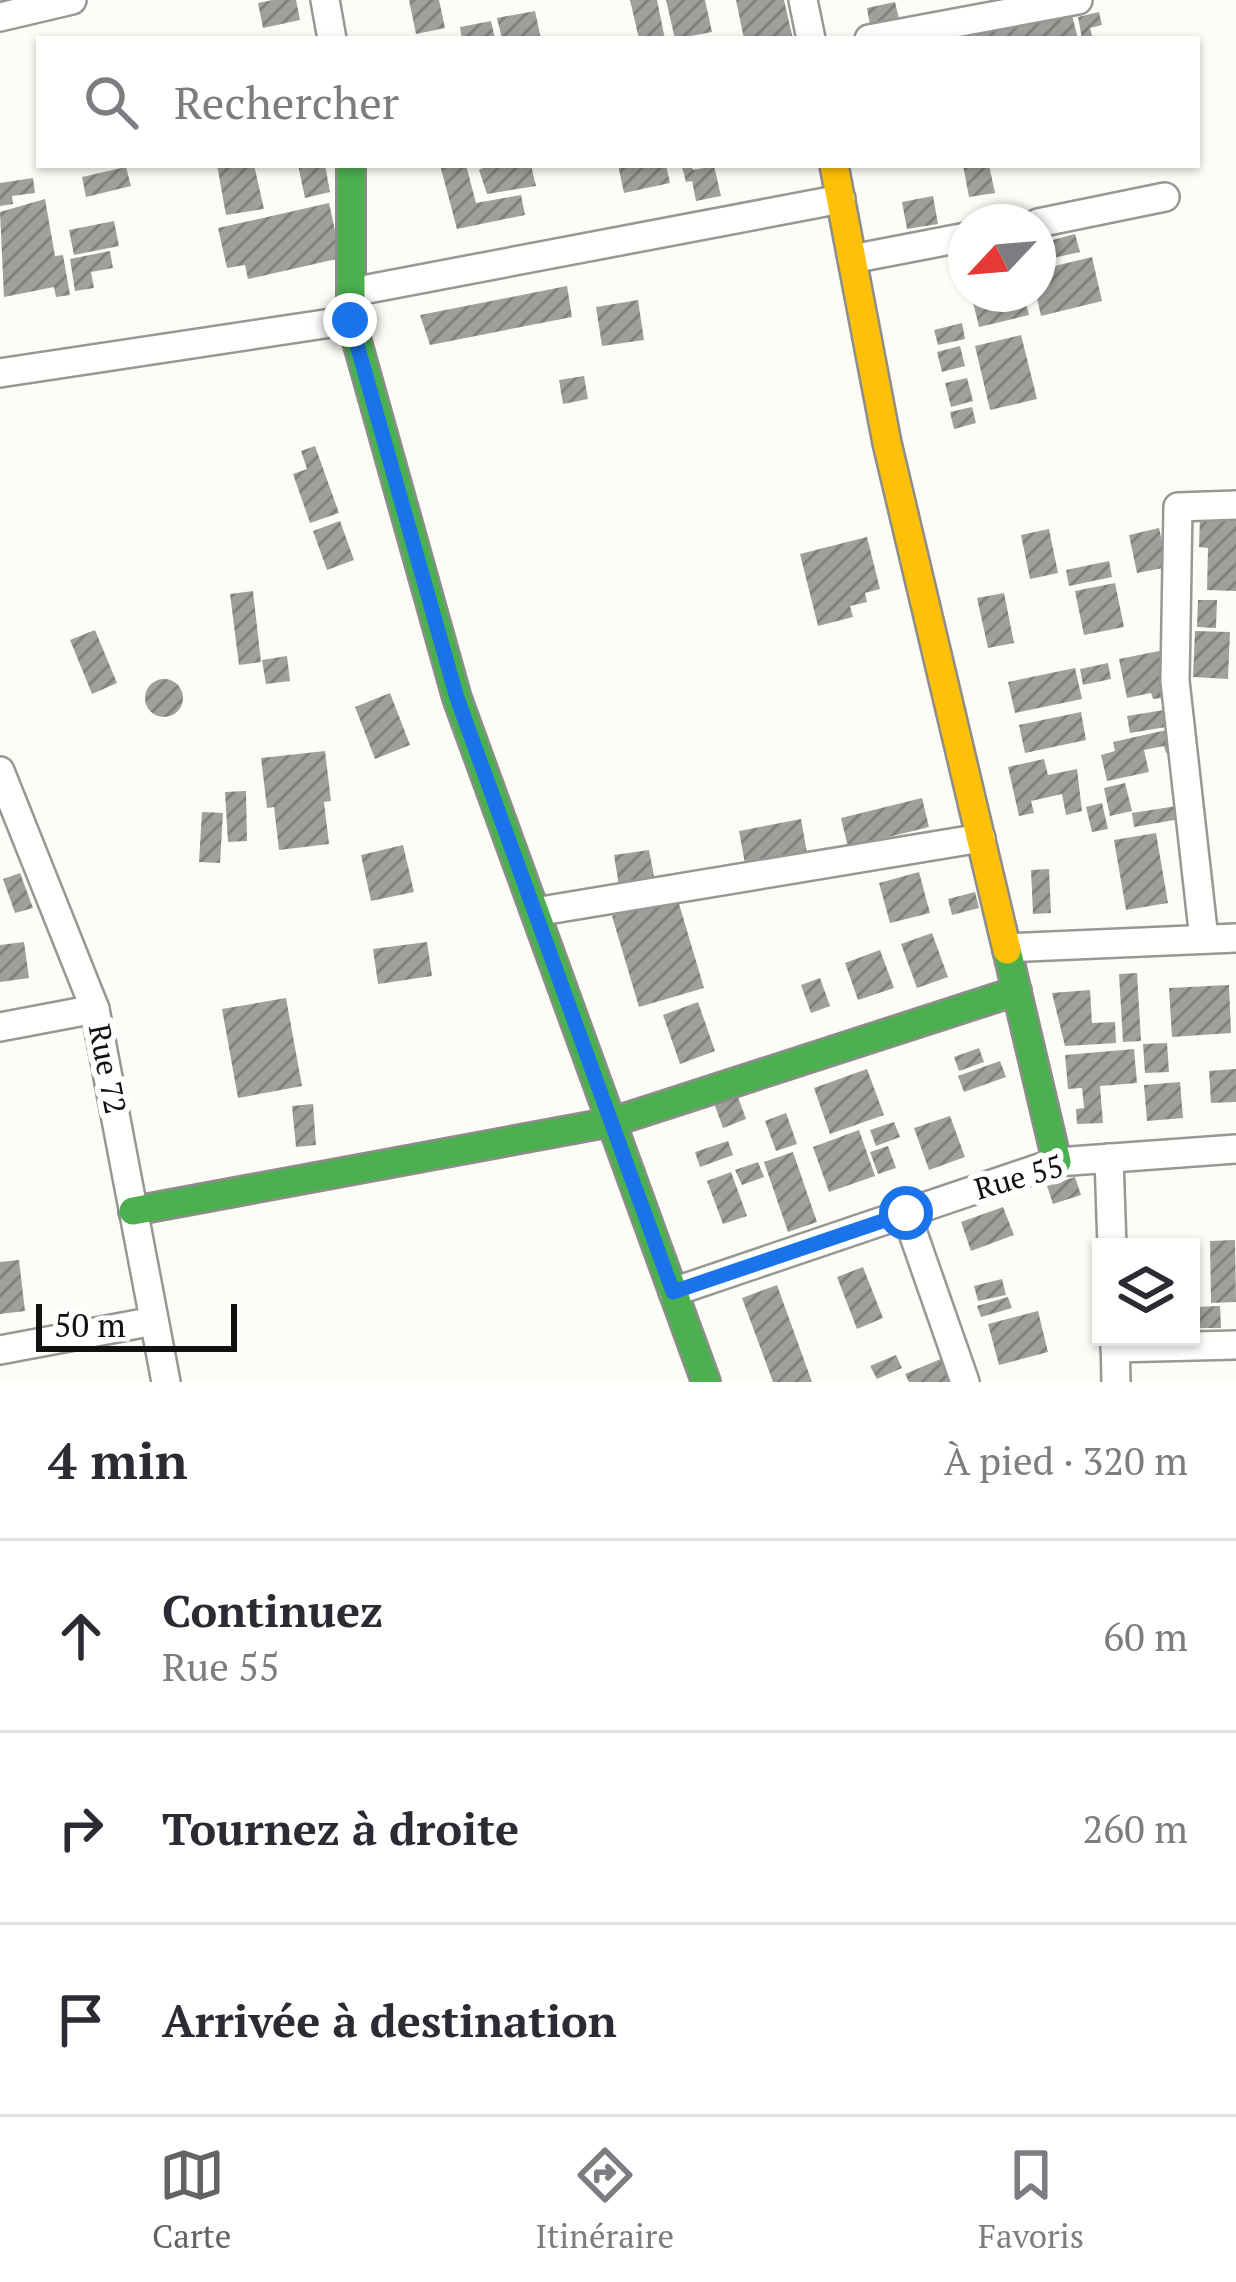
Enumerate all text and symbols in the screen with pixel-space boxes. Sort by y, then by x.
search box [36,36,1200,168]
icon: search [78,69,144,135]
text: Rechercher [174,72,399,132]
north arrow [948,204,1056,312]
route end [323,293,377,347]
street label: Rue 72 [80,1020,136,1117]
street label: Rue 55 [970,1145,1068,1209]
route start [879,1186,933,1240]
map controls [1092,1238,1200,1346]
button: layers [1092,1238,1200,1346]
scale bar [36,1298,237,1351]
text: 50 m [54,1303,126,1346]
text: 4 min [48,1426,188,1494]
text: À pied · 320 m [944,1434,1188,1486]
text: Continuez [162,1580,383,1640]
icon: ahead [48,1603,114,1669]
text: 60 m [1103,1610,1188,1662]
text: Rue 55 [162,1640,280,1692]
icon: right [48,1795,114,1861]
text: Tournez à droite [162,1798,519,1858]
text: 260 m [1083,1802,1188,1854]
icon: arrive [48,1987,114,2053]
text: Arrivée à destination [162,1990,617,2050]
tab: Carte [152,2142,231,2257]
tab: Itinéraire [535,2142,674,2257]
tab: Favoris [978,2142,1084,2257]

